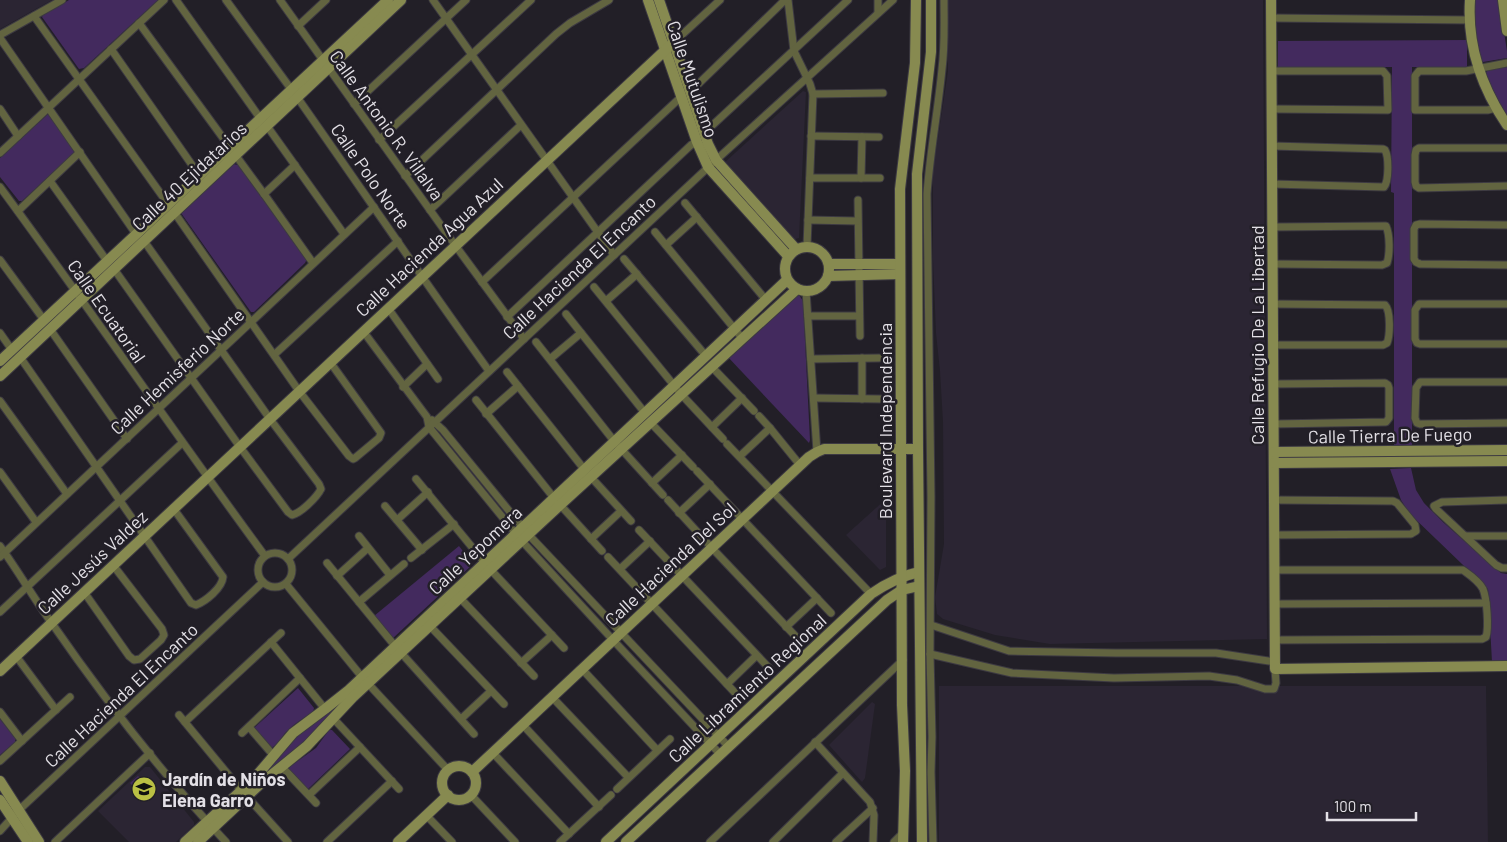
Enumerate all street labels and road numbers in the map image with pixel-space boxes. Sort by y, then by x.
street label: Calle Mutulismo [663,18,723,140]
street label: Calle Antonio R. Villalva [325,46,449,204]
street label: Calle 40 Ejidatarios [127,117,251,235]
street label: Calle Polo Norte [326,119,416,233]
street label: Calle Hacienda Agua Azul [351,173,507,321]
street label: Calle Hacienda El Encanto [498,190,660,344]
street label: Calle Refugio De La Libertad [1246,225,1268,445]
street label: Calle Ecuatorial [63,255,151,367]
street label: Calle Hemisferio Norte [105,303,249,439]
street label: Boulevard Independencia [874,323,896,519]
street label: Calle Tierra De Fuego [1308,423,1472,447]
street label: Calle Hacienda Del Sol [600,498,740,630]
street label: Calle Yepomera [424,501,526,599]
street label: Calle Jesús Valdez [32,505,152,619]
street label: Calle Libramiento Regional [663,609,831,767]
street label: Calle Hacienda El Encanto [40,618,202,772]

